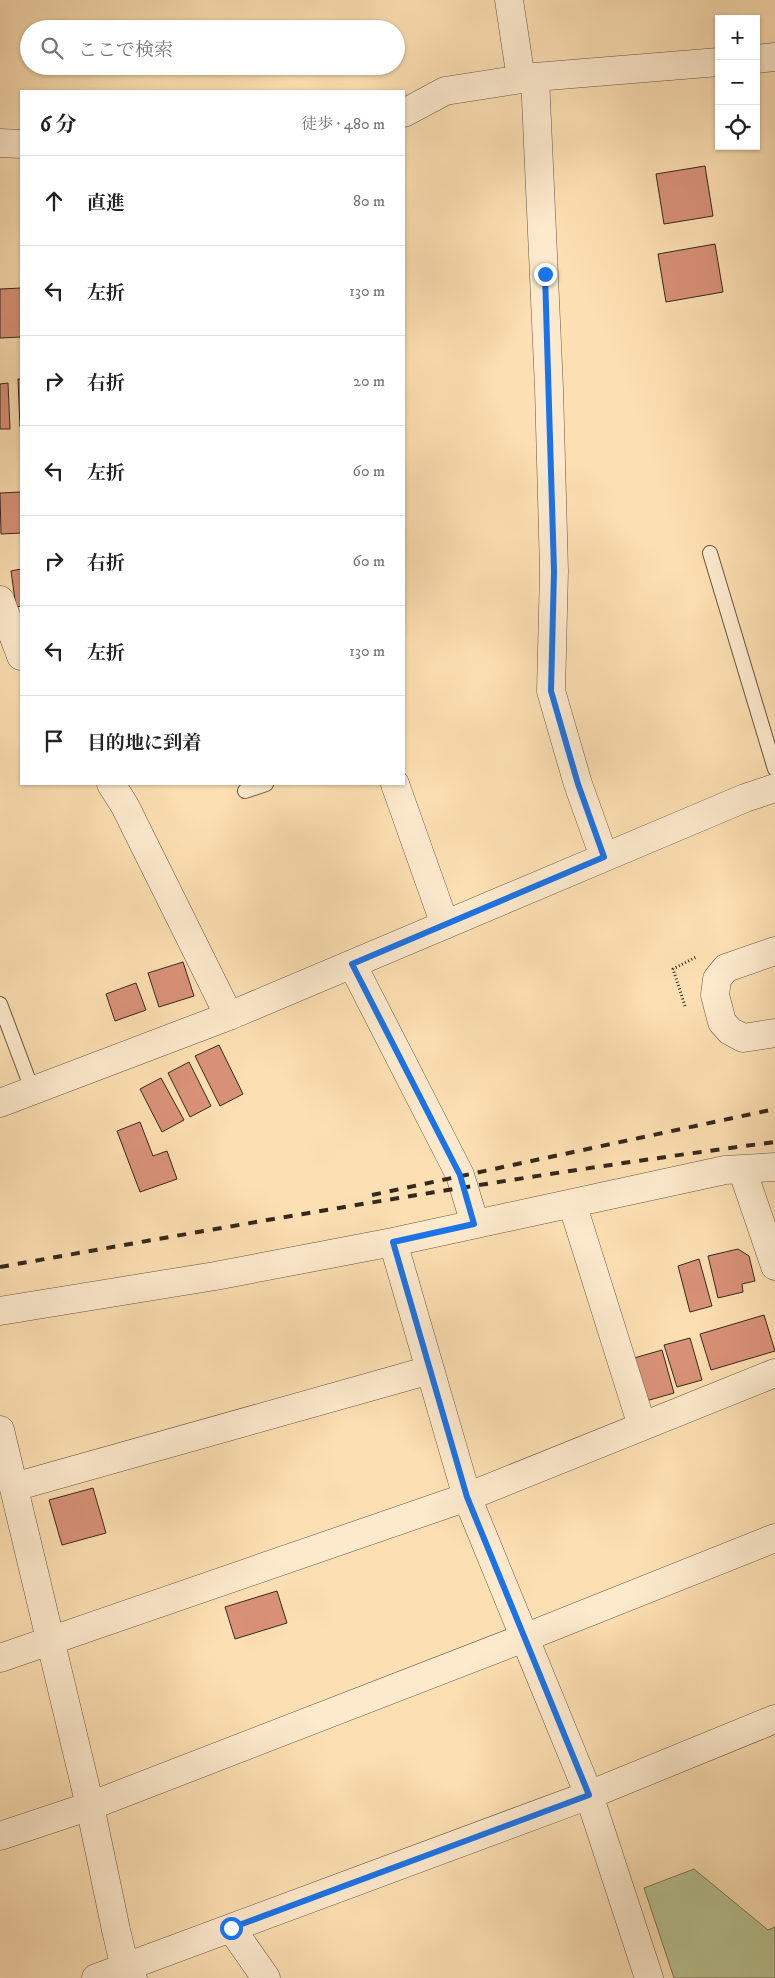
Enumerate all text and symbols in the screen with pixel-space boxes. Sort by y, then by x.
map controls [715,15,760,150]
button: + [715,15,760,60]
search box [20,20,405,75]
icon: search [38,34,66,62]
text: ここで検索 [78,39,173,62]
button: − [715,60,760,105]
button: locate [715,105,760,150]
text: 6 分 [40,112,76,138]
text: 徒歩 · 480 m [301,114,385,134]
icon: ahead [40,187,68,215]
text: 80 m [353,191,385,211]
text: 直進 [87,192,125,215]
route end [534,263,557,286]
icon: left [40,277,68,305]
text: 130 m [349,281,385,301]
text: 左折 [87,282,125,305]
icon: right [40,367,68,395]
text: 20 m [353,371,385,391]
text: 右折 [87,372,125,395]
icon: left [40,457,68,485]
text: 60 m [353,461,385,481]
text: 左折 [87,462,125,485]
icon: right [40,547,68,575]
text: 60 m [353,551,385,571]
text: 右折 [87,552,125,575]
icon: left [40,637,68,665]
text: 130 m [349,641,385,661]
text: 左折 [87,642,125,665]
icon: arrive [40,727,68,755]
text: 目的地に到着 [87,732,201,755]
route start [220,1917,243,1940]

